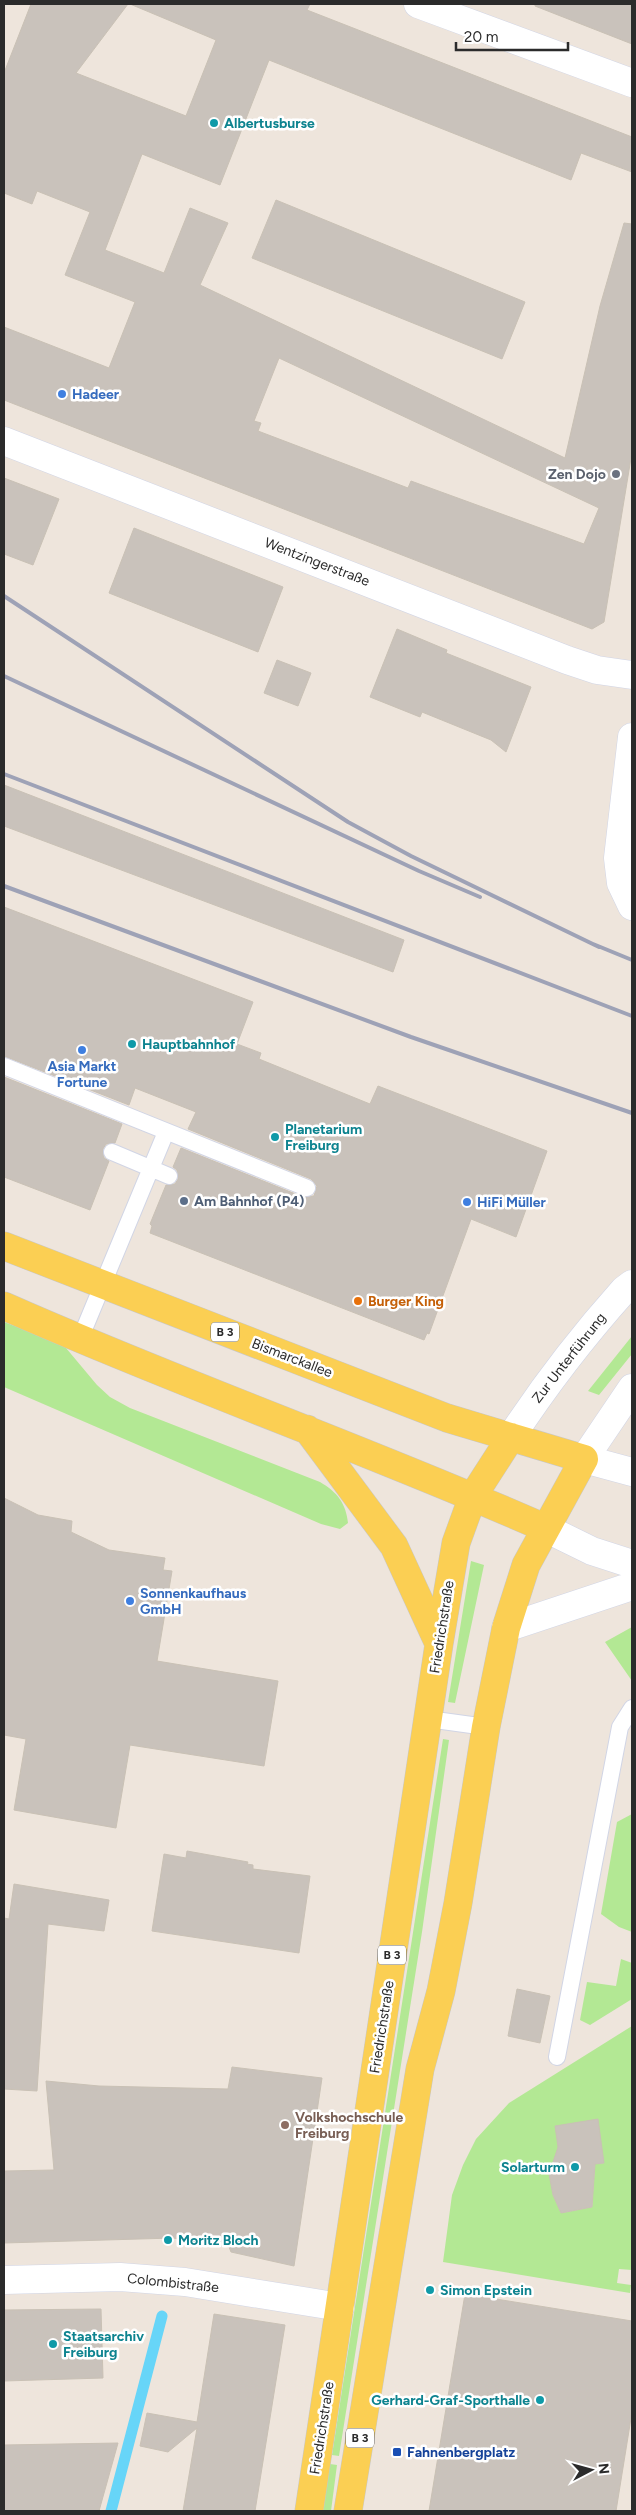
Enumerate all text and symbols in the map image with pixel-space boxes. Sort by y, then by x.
scale bar [456,20,568,52]
text: 20 m [464,28,498,46]
place label: Albertusburse [224,115,315,132]
marker: Albertusburse [208,117,220,129]
place label: Hadeer [72,386,120,403]
marker: Hadeer [56,388,68,400]
place label: Zen Dojo [548,466,606,483]
marker: Zen Dojo [610,468,622,480]
street label: Wentzingerstraße [262,534,372,590]
place label: Hauptbahnhof [142,1036,236,1053]
marker: Hauptbahnhof [126,1038,138,1050]
marker: Asia Markt Fortune [76,1044,88,1056]
place label: Asia Markt Fortune [48,1058,117,1091]
place label: Planetarium Freiburg [285,1121,362,1154]
marker: Planetarium Freiburg [269,1131,281,1143]
place label: Am Bahnhof (P4) [194,1193,304,1210]
place label: HiFi Müller [477,1194,547,1211]
marker: Am Bahnhof (P4) [178,1195,190,1207]
marker: HiFi Müller [461,1196,473,1208]
place label: Burger King [368,1293,444,1310]
marker: Burger King [352,1295,364,1307]
street label: Zur Unterführung [529,1310,609,1406]
road number: B 3 [211,1322,239,1341]
street label: Bismarckallee [249,1335,335,1381]
street label: Friedrichstraße [426,1579,458,1675]
place label: Sonnenkaufhaus GmbH [140,1585,247,1618]
marker: Sonnenkaufhaus GmbH [124,1595,136,1607]
road number: B 3 [378,1946,406,1964]
street label: Friedrichstraße [366,1979,398,2075]
place label: Volkshochschule Freiburg [295,2109,403,2142]
marker: Volkshochschule Freiburg [279,2119,291,2131]
place label: Solarturm [501,2159,565,2176]
marker: Solarturm [569,2161,581,2173]
place label: Moritz Bloch [178,2232,259,2249]
marker: Moritz Bloch [162,2234,174,2246]
street label: Colombistraße [126,2270,220,2296]
place label: Simon Epstein [440,2282,532,2299]
marker: Simon Epstein [424,2284,436,2296]
place label: Staatsarchiv Freiburg [63,2328,144,2361]
marker: Staatsarchiv Freiburg [47,2338,59,2350]
street label: Friedrichstraße [306,2380,338,2476]
place label: Gerhard-Graf-Sporthalle [371,2392,530,2409]
marker: Gerhard-Graf-Sporthalle [534,2394,546,2406]
road number: B 3 [346,2428,374,2448]
place label: Fahnenbergplatz [407,2444,516,2461]
north arrow [566,2445,616,2495]
marker: Fahnenbergplatz [391,2446,403,2458]
text: N [594,2462,612,2475]

